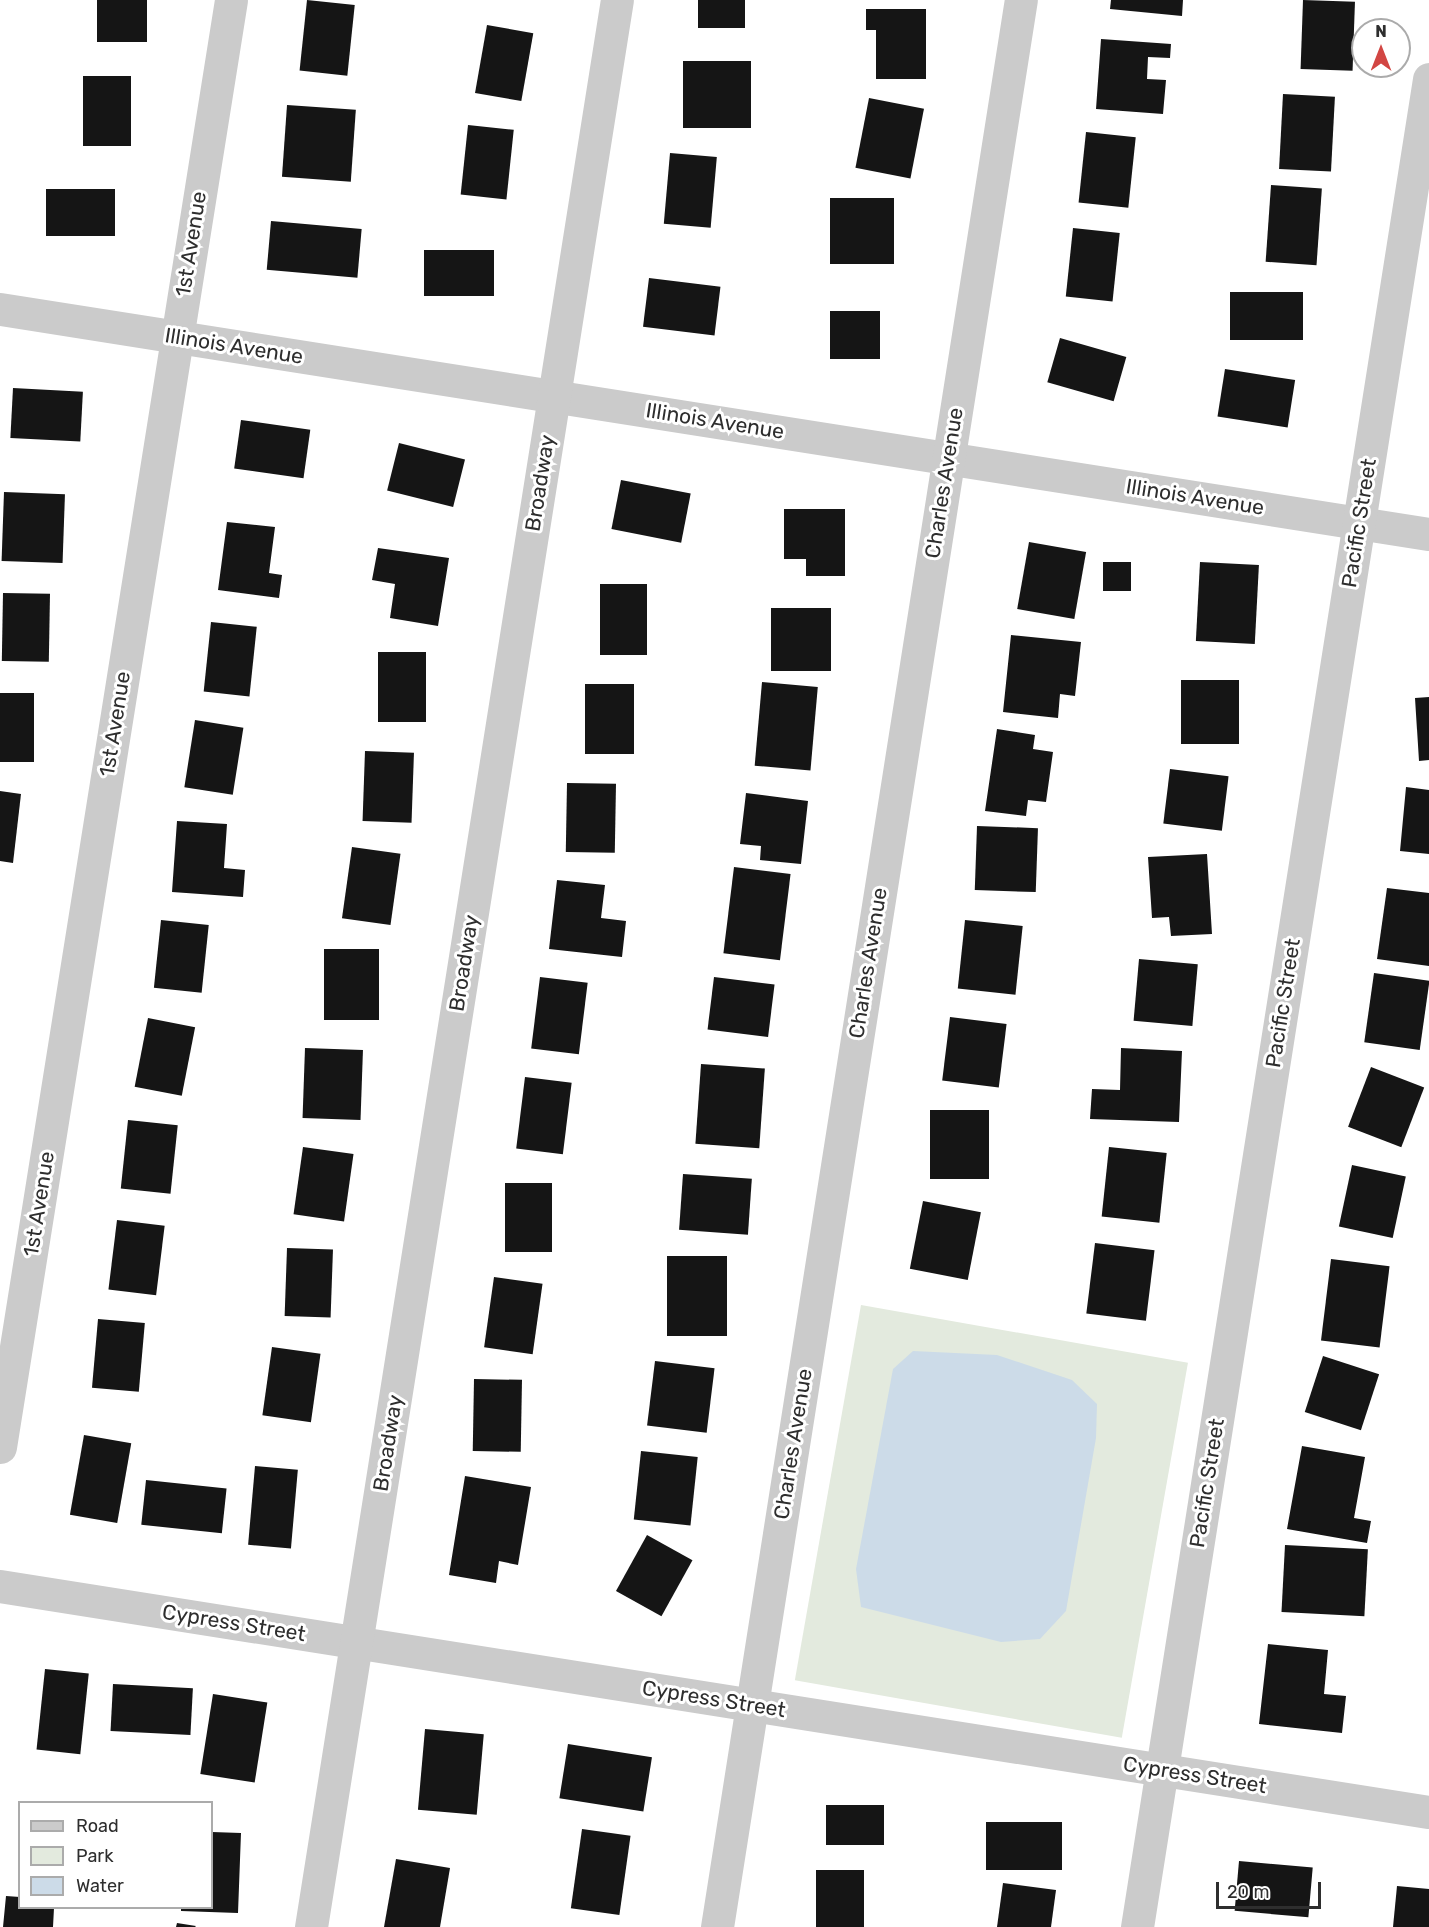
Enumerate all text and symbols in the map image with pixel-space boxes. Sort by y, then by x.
north arrow [1351,18,1411,78]
text: N [1375,22,1387,41]
street label: 1st Avenue [170,189,212,299]
street label: Illinois Avenue [163,323,305,369]
street label: Illinois Avenue [644,398,786,444]
street label: Charles Avenue [920,406,968,560]
street label: Broadway [520,433,560,533]
street label: Pacific Street [1336,457,1382,589]
street label: Illinois Avenue [1124,474,1266,520]
street label: 1st Avenue [94,669,136,779]
street label: Charles Avenue [844,886,892,1040]
street label: Broadway [444,913,484,1013]
street label: Pacific Street [1260,937,1306,1069]
street label: 1st Avenue [18,1149,60,1259]
street label: Charles Avenue [769,1367,817,1521]
street label: Broadway [368,1393,408,1493]
street label: Pacific Street [1184,1417,1230,1549]
street label: Cypress Street [160,1599,308,1647]
street label: Cypress Street [640,1675,788,1723]
street label: Cypress Street [1121,1751,1269,1799]
legend [18,1801,213,1909]
text: Road [76,1815,119,1837]
text: Park [76,1845,113,1867]
scale bar [1219,1870,1324,1908]
text: Water [76,1875,124,1897]
text: 20 m [1227,1881,1269,1903]

